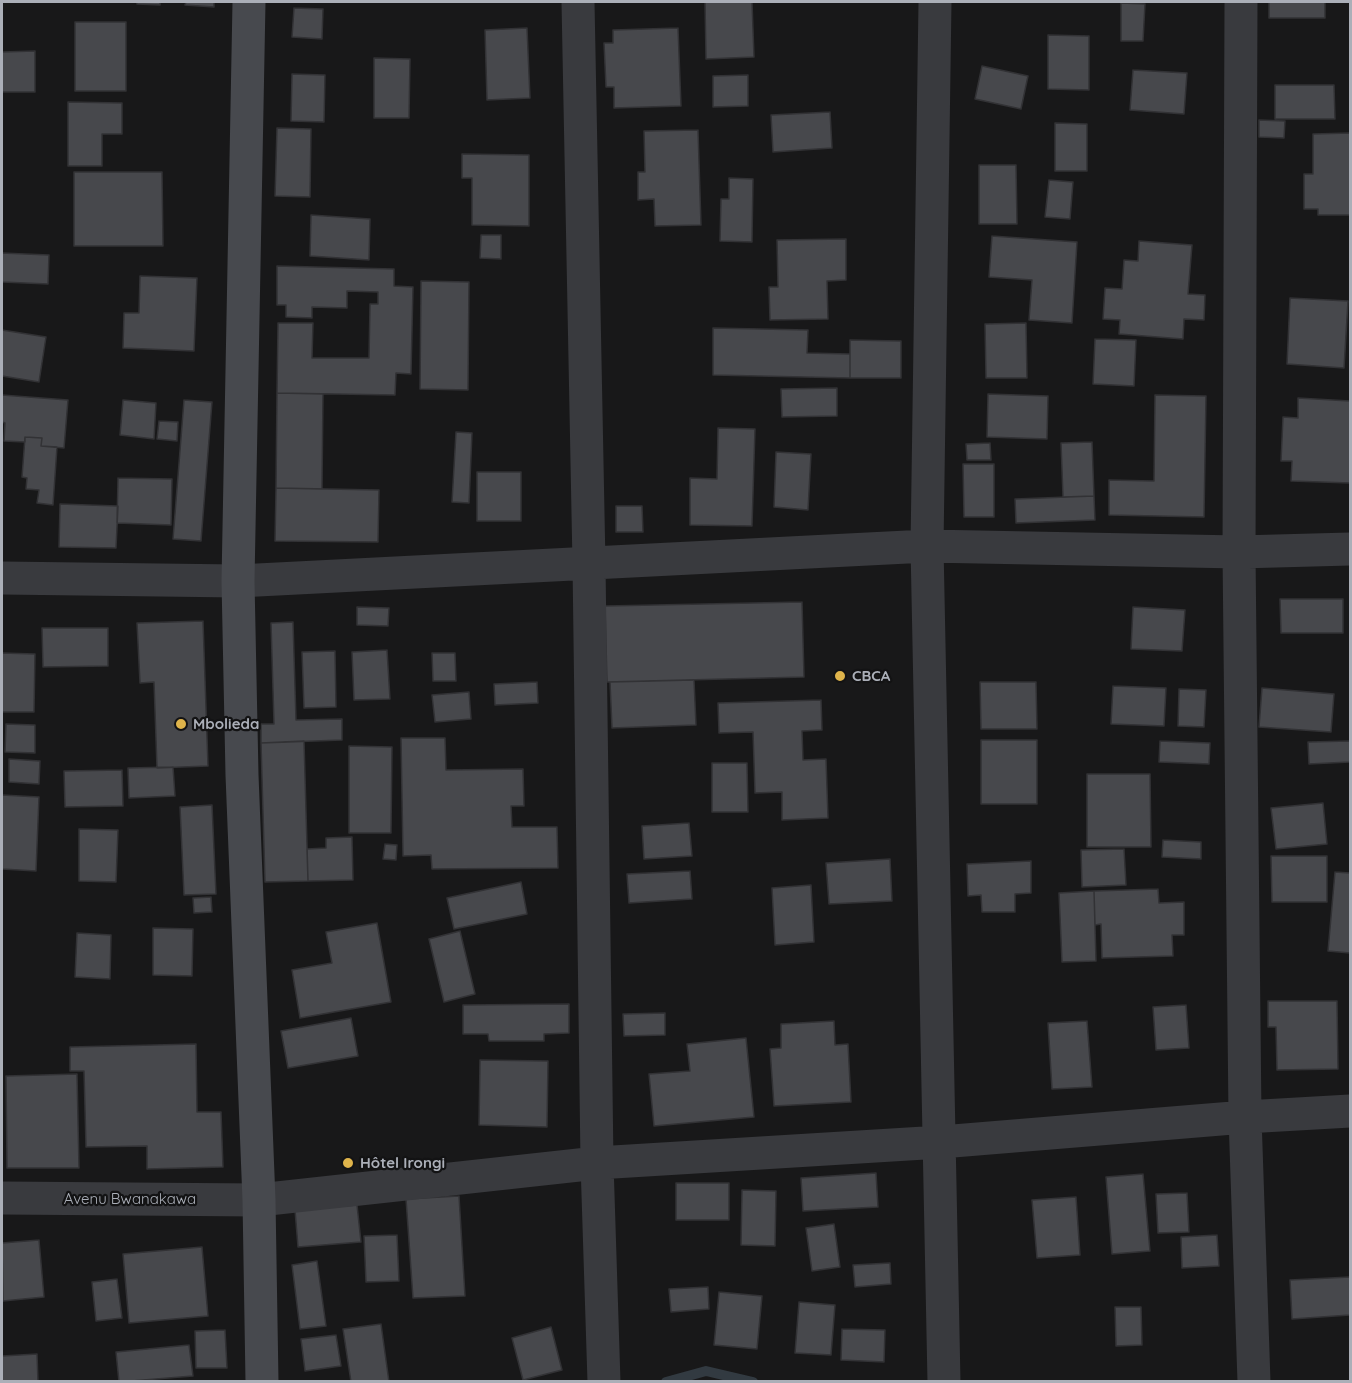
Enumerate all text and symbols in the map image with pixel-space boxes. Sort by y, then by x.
place label: CBCA [852,667,890,685]
marker: CBCA [833,669,847,683]
place label: Mbolieda [193,715,259,733]
marker: Mbolieda [174,717,188,731]
place label: Hôtel Irongi [360,1154,445,1172]
marker: Hôtel Irongi [341,1156,355,1170]
street label: Avenu Bwanakawa [64,1190,196,1208]

